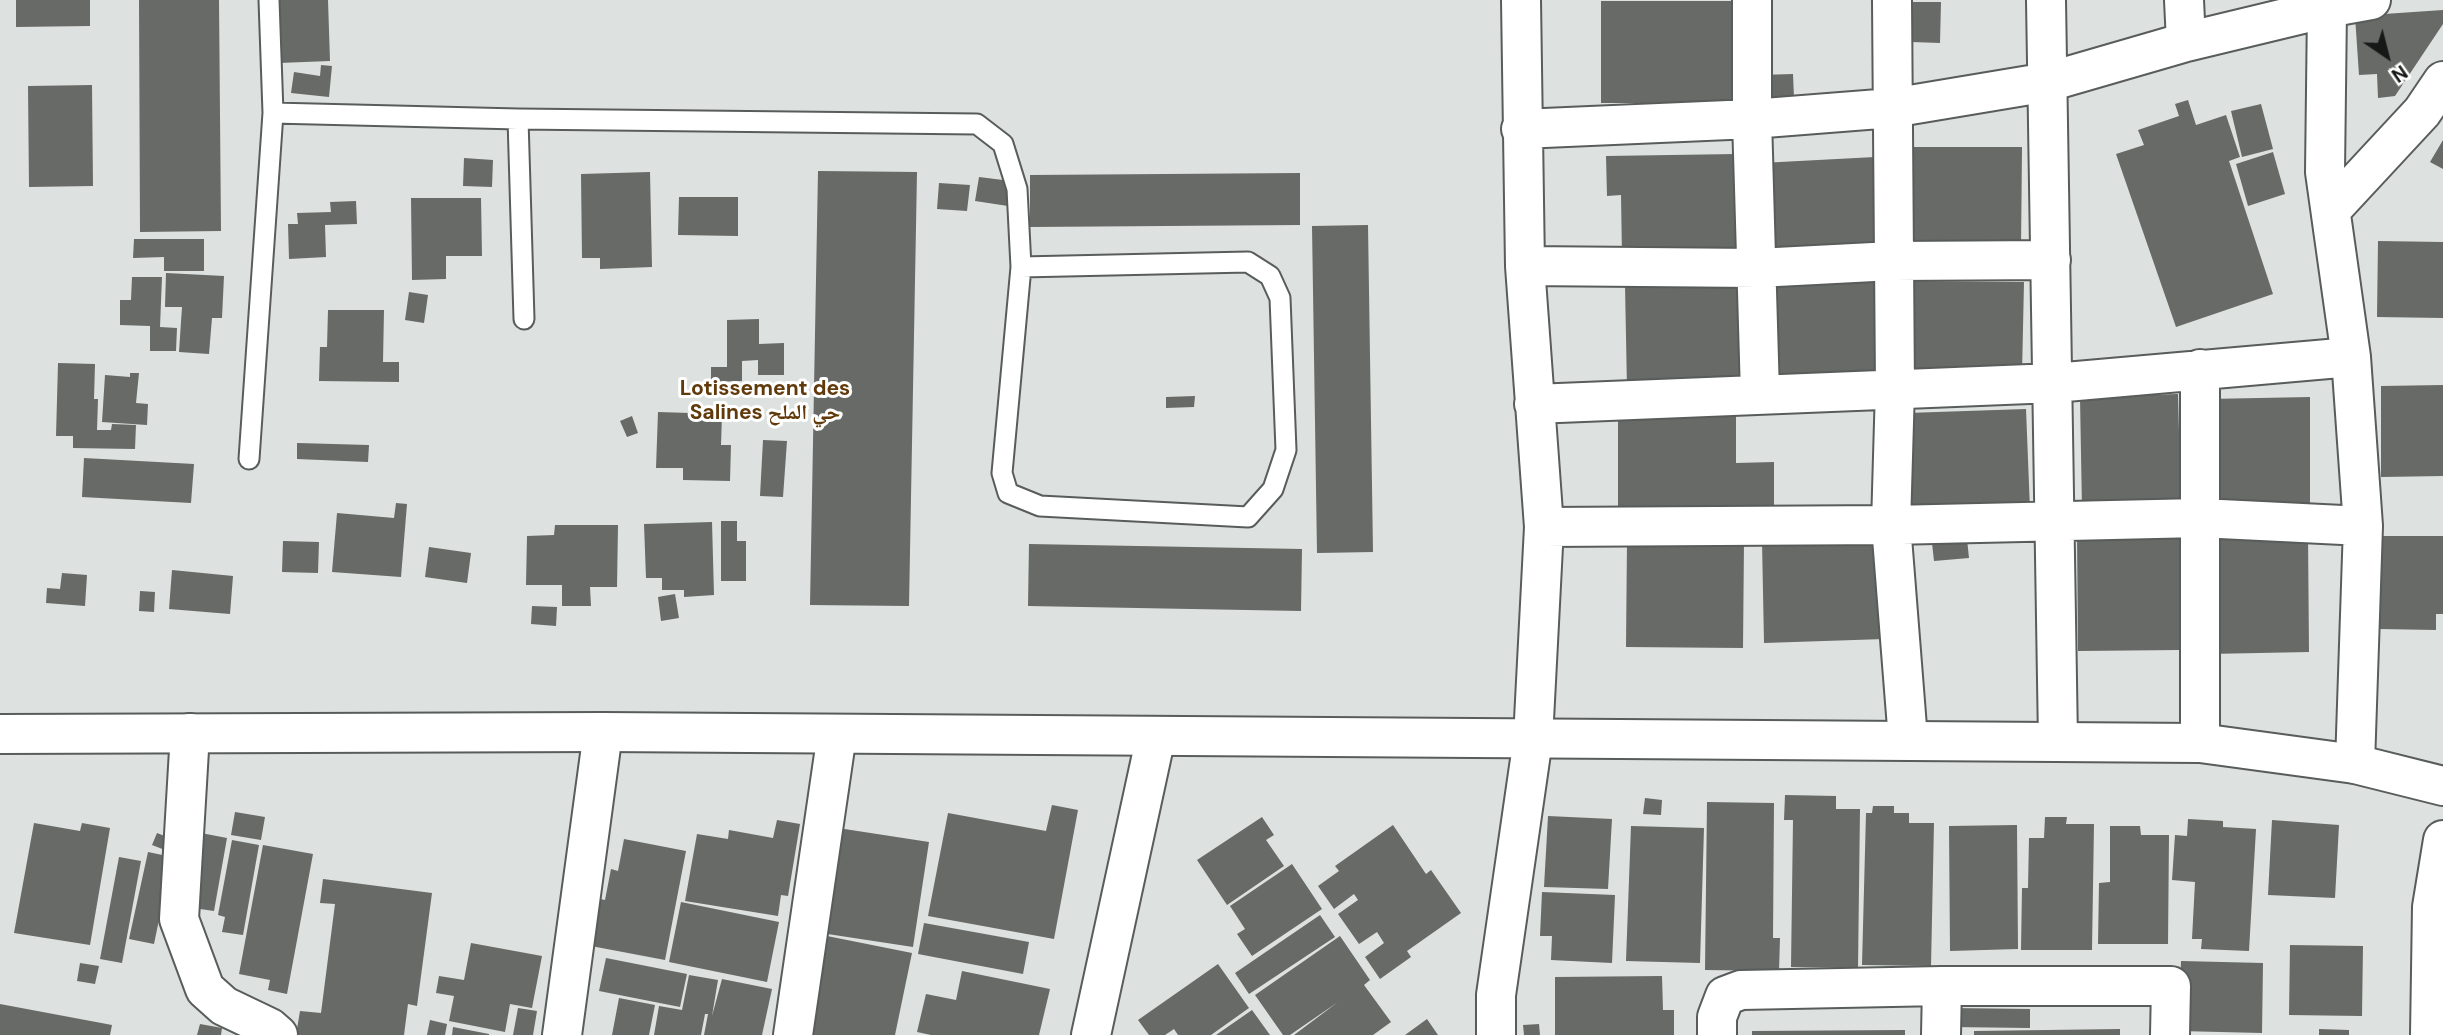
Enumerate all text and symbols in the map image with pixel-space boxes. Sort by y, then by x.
north arrow [2352,21,2422,91]
text: N [2386,59,2412,88]
district label: Lotissement des Salines حي الملح [680,376,850,426]

